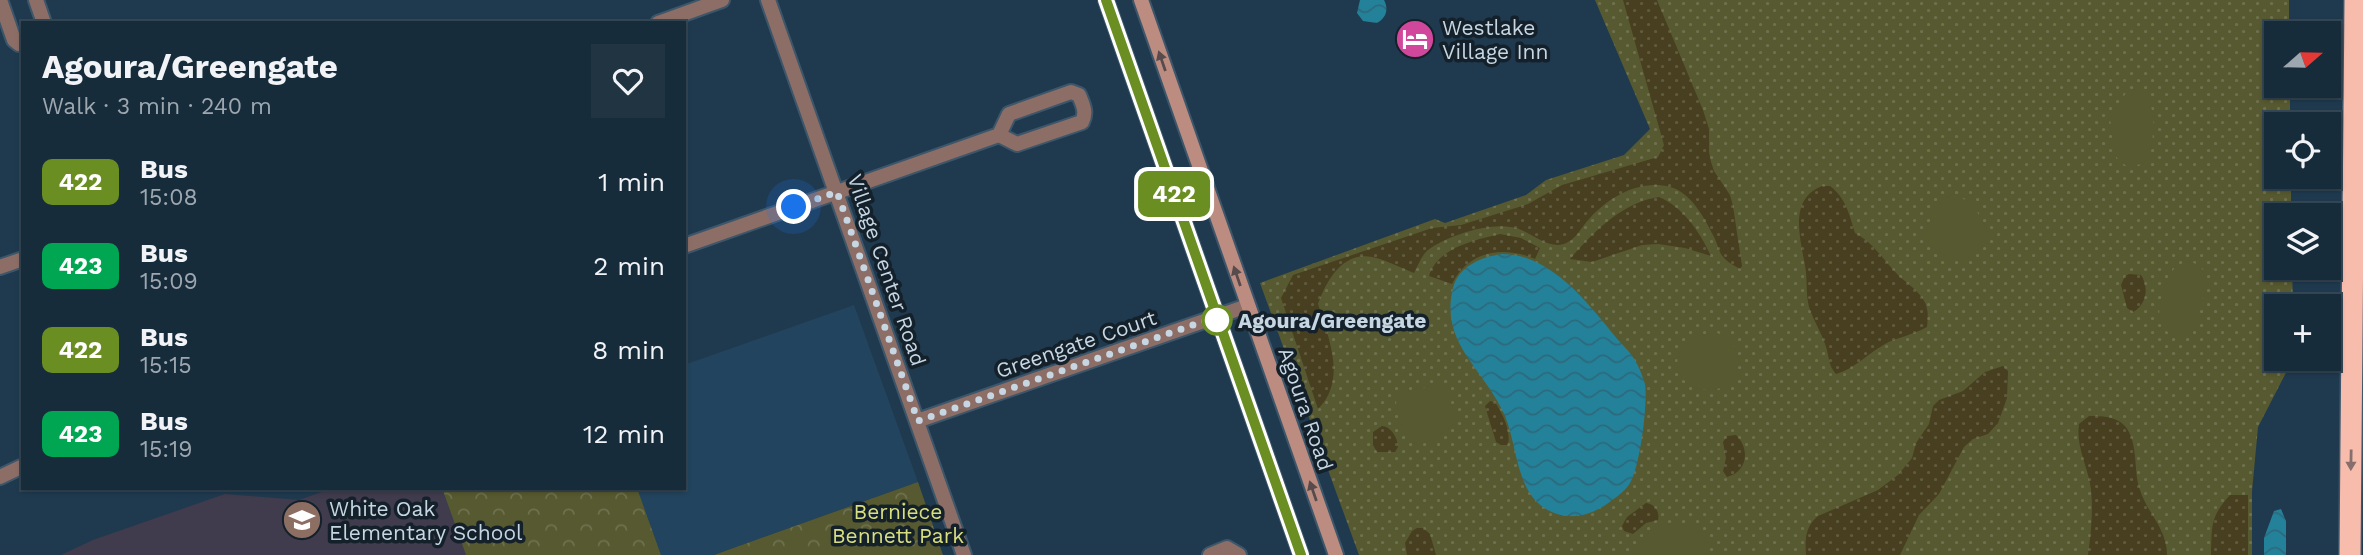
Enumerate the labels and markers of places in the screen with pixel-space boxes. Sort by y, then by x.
place label: Westlake Village Inn [1442,15,1549,64]
hotel icon: Westlake Village Inn [1394,18,1436,60]
marker: Agoura/Greengate [1202,305,1232,335]
place label: Agoura/Greengate [1238,308,1426,333]
place label: White Oak Elementary School [329,496,523,545]
school or university icon: White Oak Elementary School [281,499,323,541]

